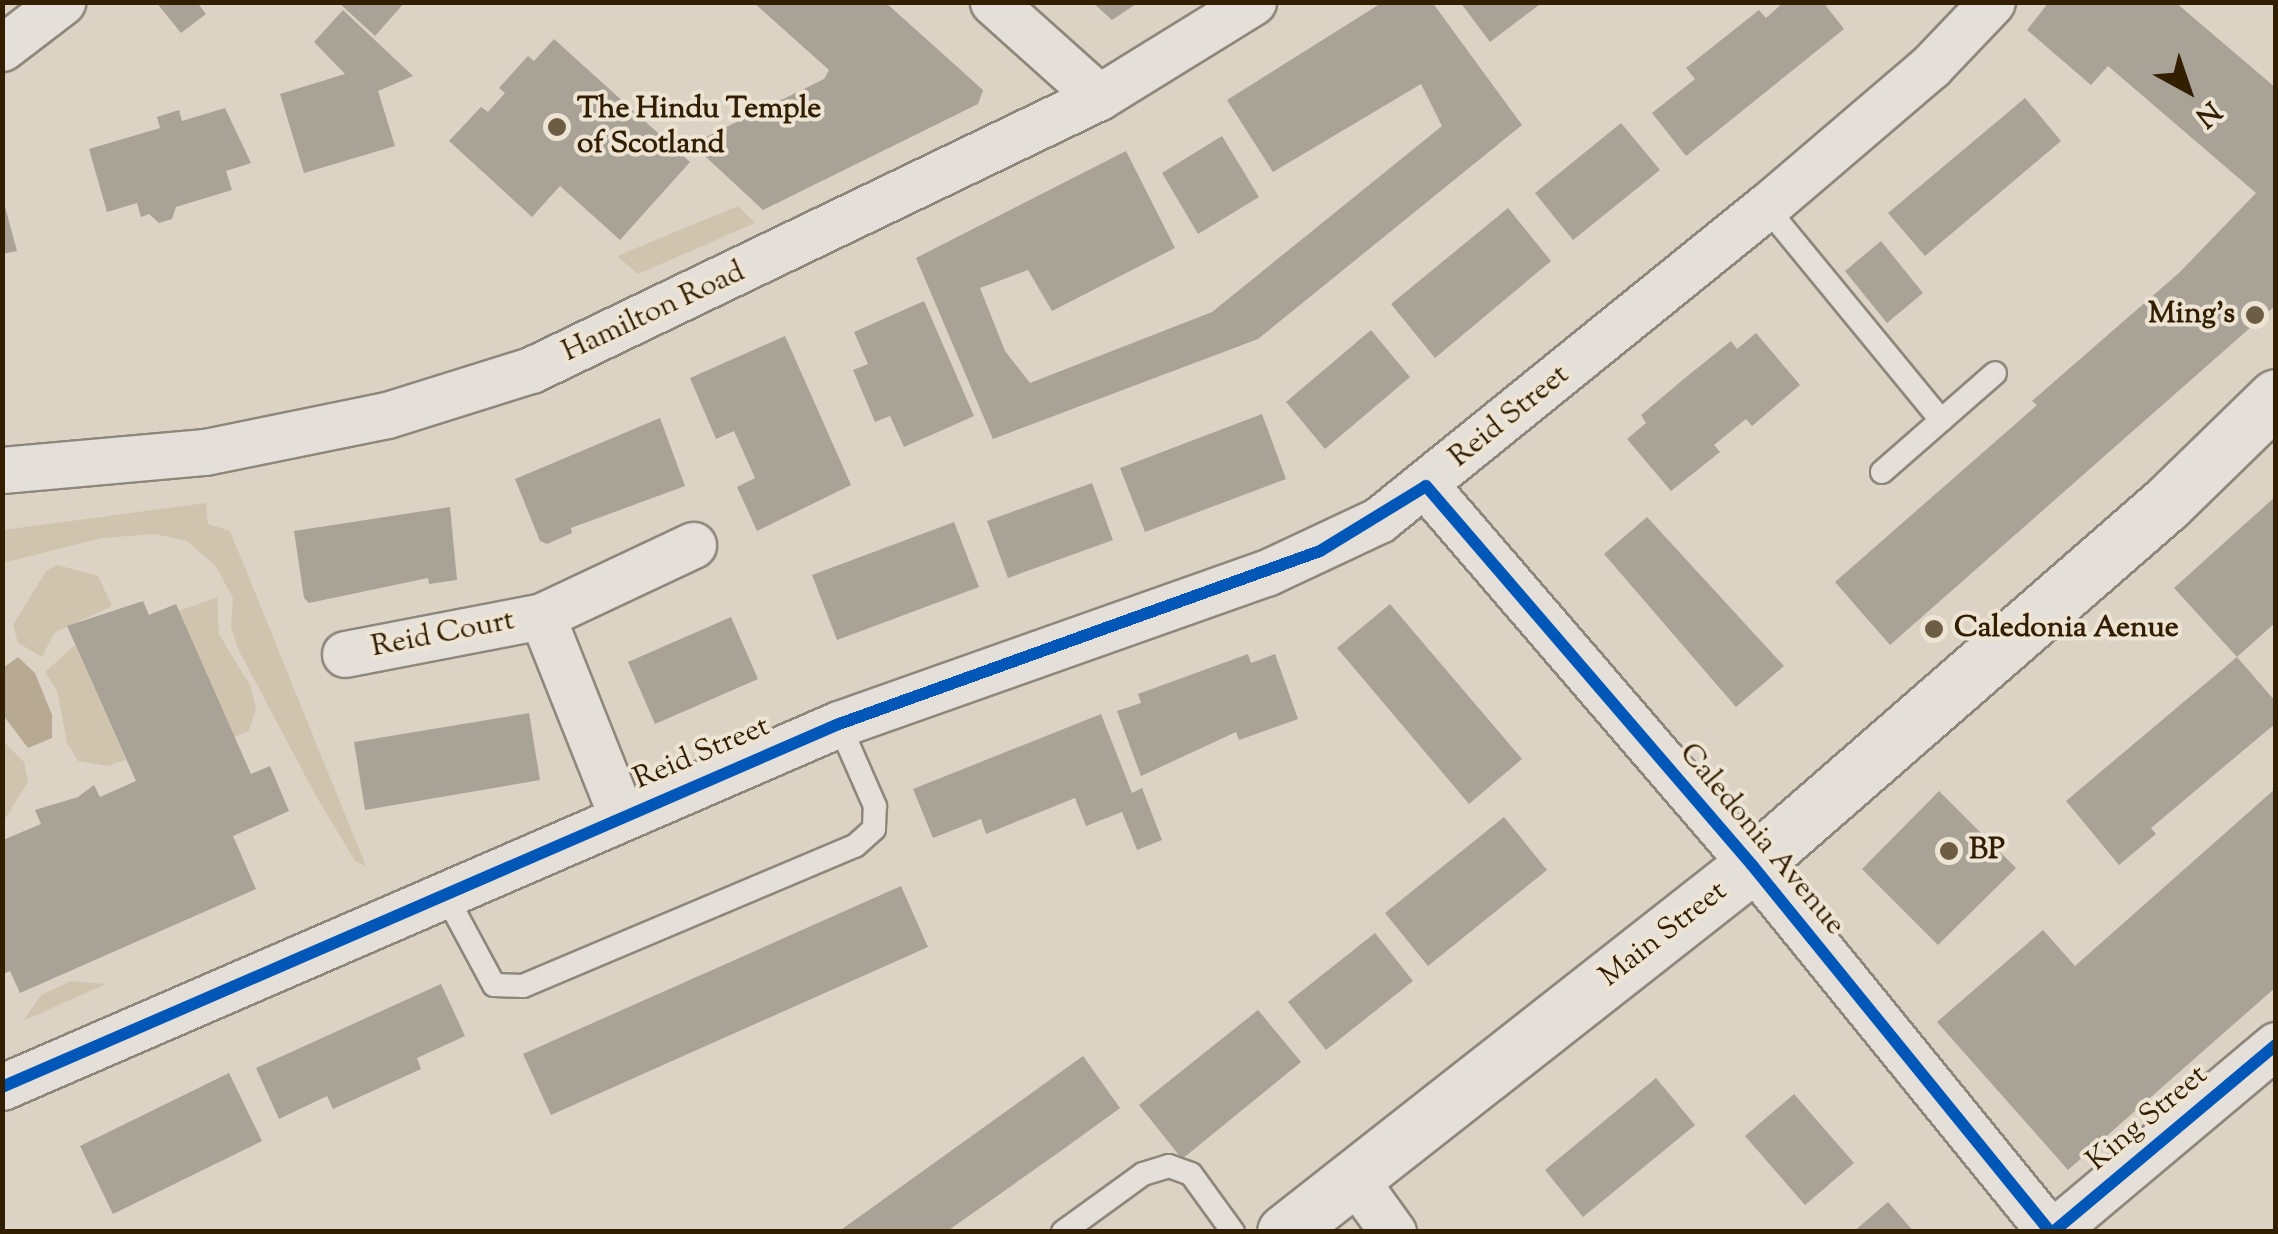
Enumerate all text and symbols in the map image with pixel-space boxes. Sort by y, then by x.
north arrow [2138,40,2238,140]
text: N [2186,90,2229,135]
place label: The Hindu Temple of Scotland [577,92,821,162]
marker: The Hindu Temple of Scotland [546,116,568,138]
street label: Hamilton Road [557,255,751,371]
place label: Ming's [2148,297,2235,333]
marker: Ming's [2244,304,2266,326]
street label: Reid Street [1443,358,1577,476]
street label: Reid Court [368,604,518,666]
place label: Caledonia Aenue [1954,611,2179,647]
marker: Caledonia Aenue [1923,618,1945,640]
street label: Reid Street [629,709,775,799]
street label: Caledonia Avenue [1670,737,1852,943]
place label: BP [1969,833,2005,869]
marker: BP [1938,840,1960,862]
street label: Main Street [1593,874,1735,996]
street label: King Street [2080,1058,2216,1180]

